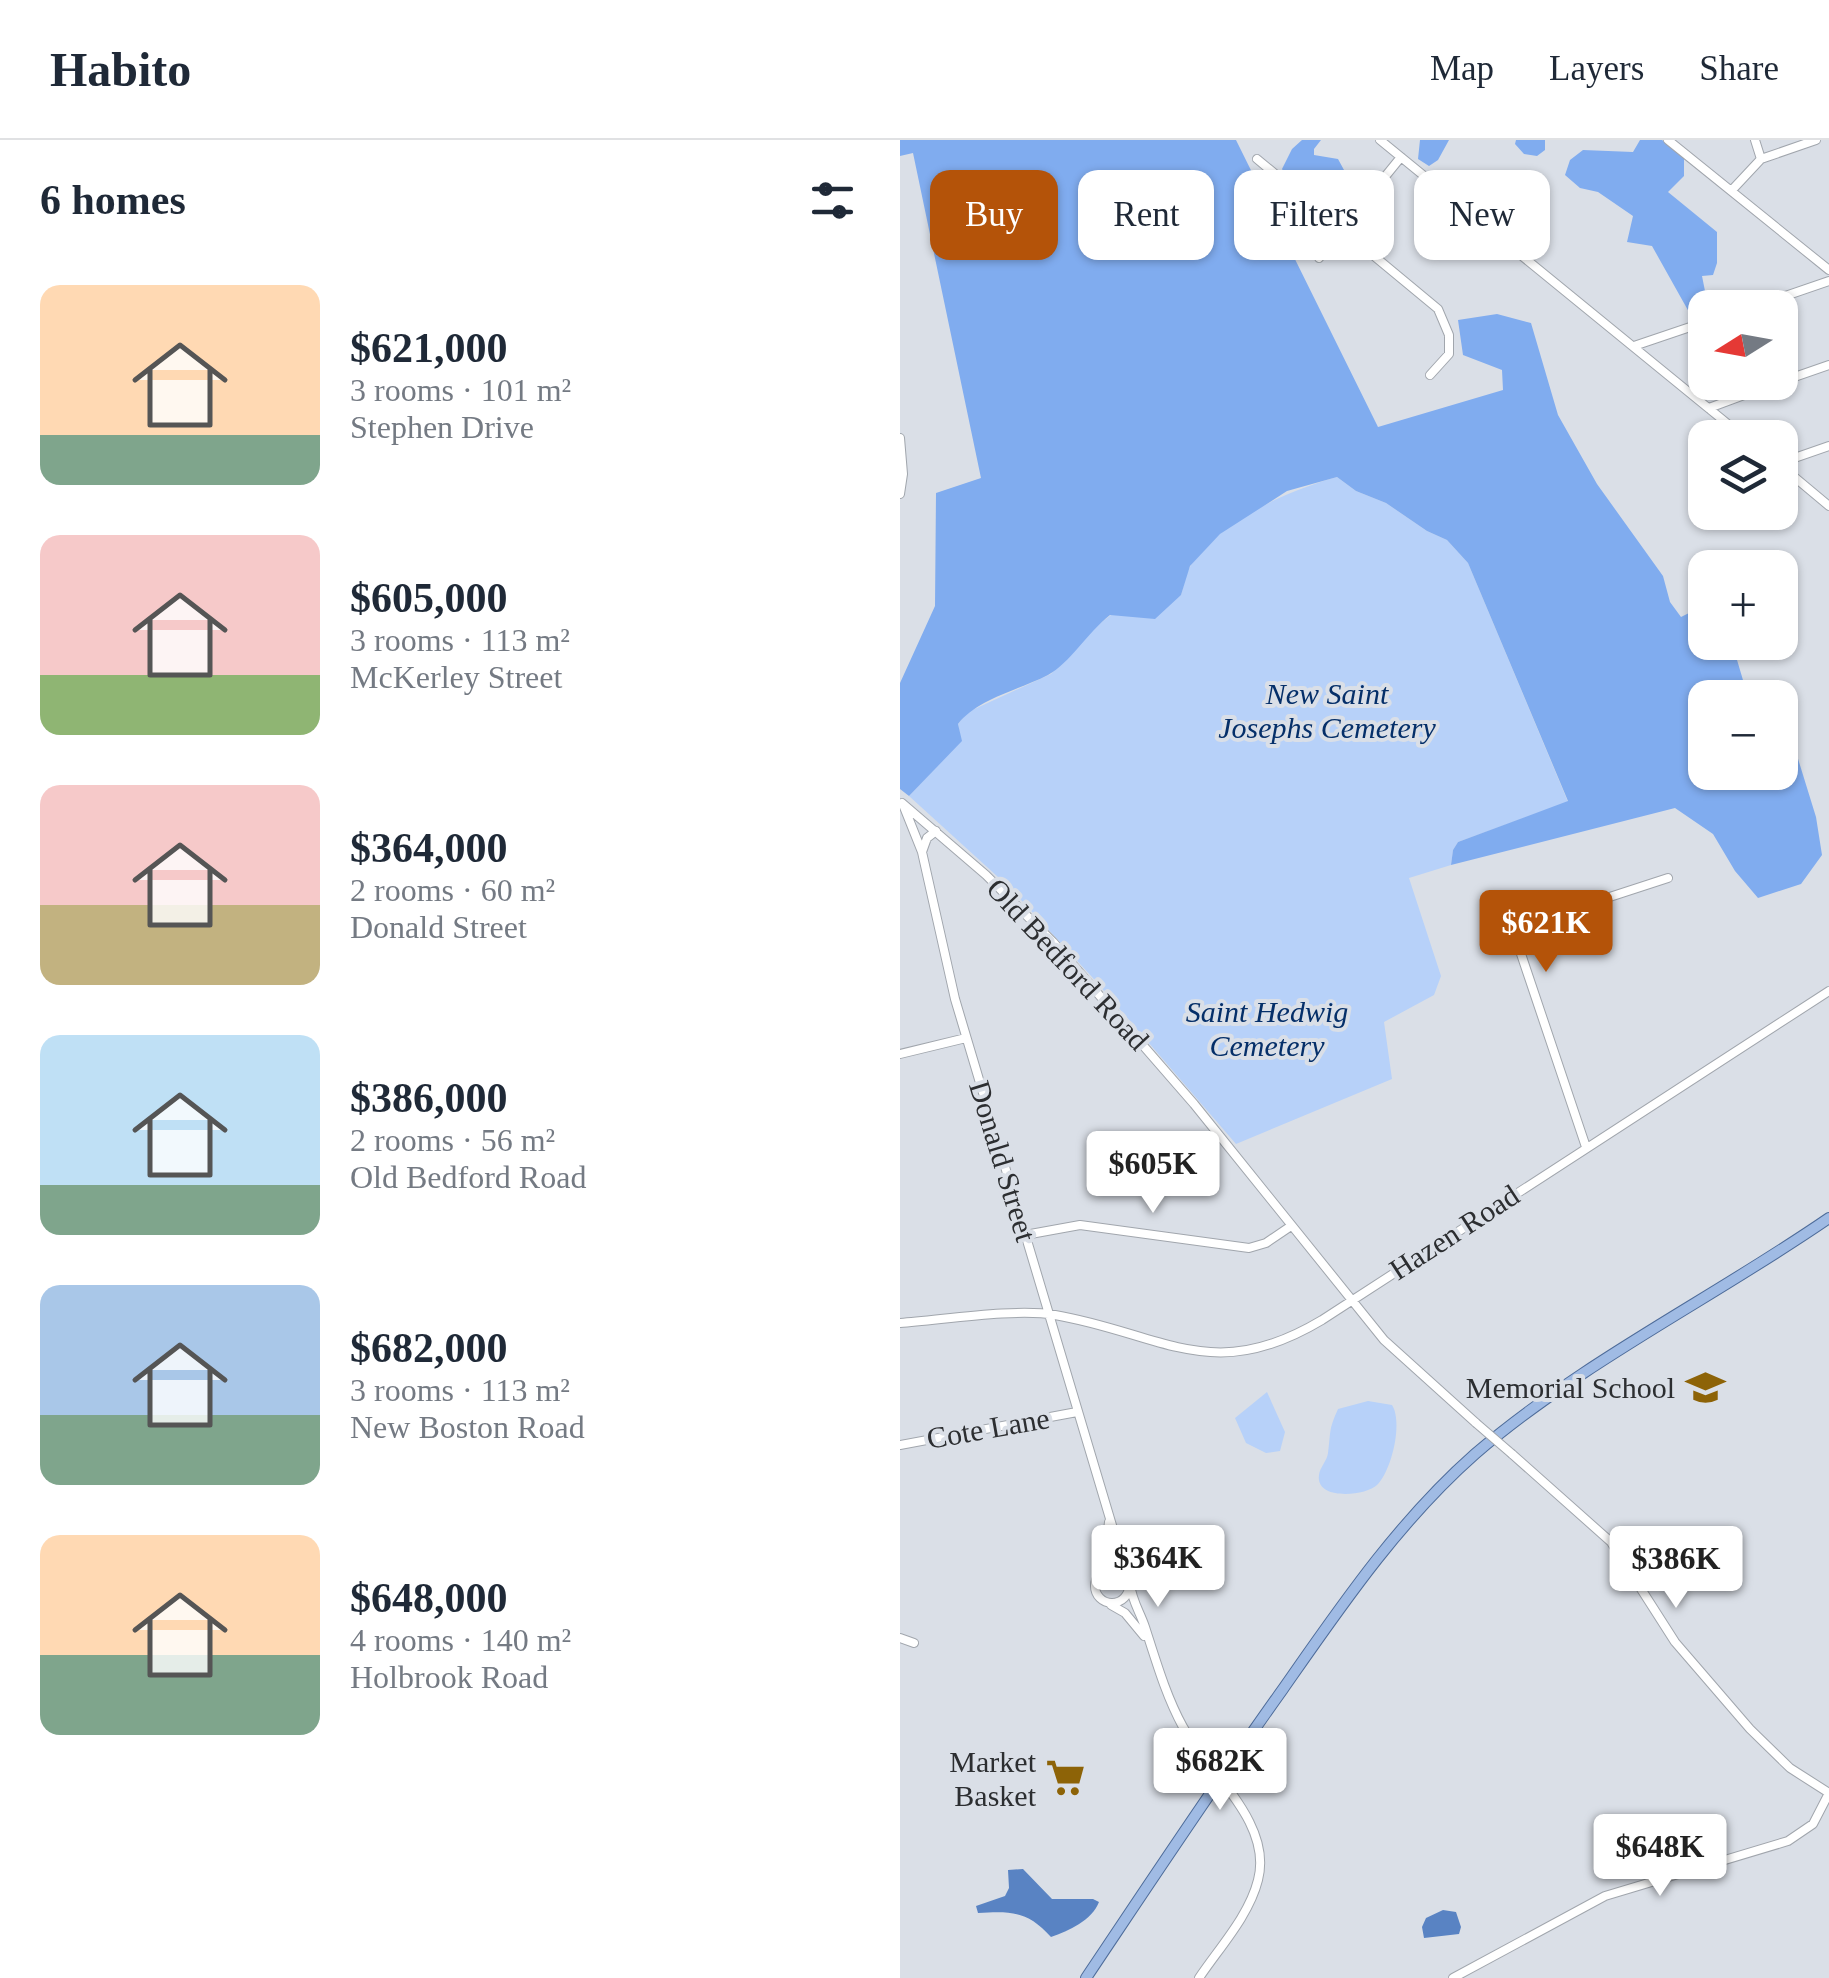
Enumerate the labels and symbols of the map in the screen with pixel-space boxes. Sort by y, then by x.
north arrow [1688,290,1798,400]
park label: New Saint Josephs Cemetery [1218,677,1436,744]
street label: Old Bedford Road [980,872,1156,1056]
pin: $621K [1476,890,1616,975]
park label: Saint Hedwig Cemetery [1186,995,1348,1062]
street label: Donald Street [963,1077,1043,1246]
pin: $605K [1083,1131,1223,1216]
street label: Hazen Road [1383,1178,1525,1286]
school or university icon: Memorial School [1684,1366,1726,1408]
place label: Memorial School [1466,1371,1675,1404]
street label: Cote Lane [924,1401,1052,1455]
pin: $364K [1088,1525,1228,1610]
pin: $386K [1606,1526,1746,1611]
pin: $682K [1150,1728,1290,1813]
place label: Market Basket [949,1745,1037,1812]
supermarket icon: Market Basket [1045,1757,1087,1799]
pin: $648K [1590,1814,1730,1899]

